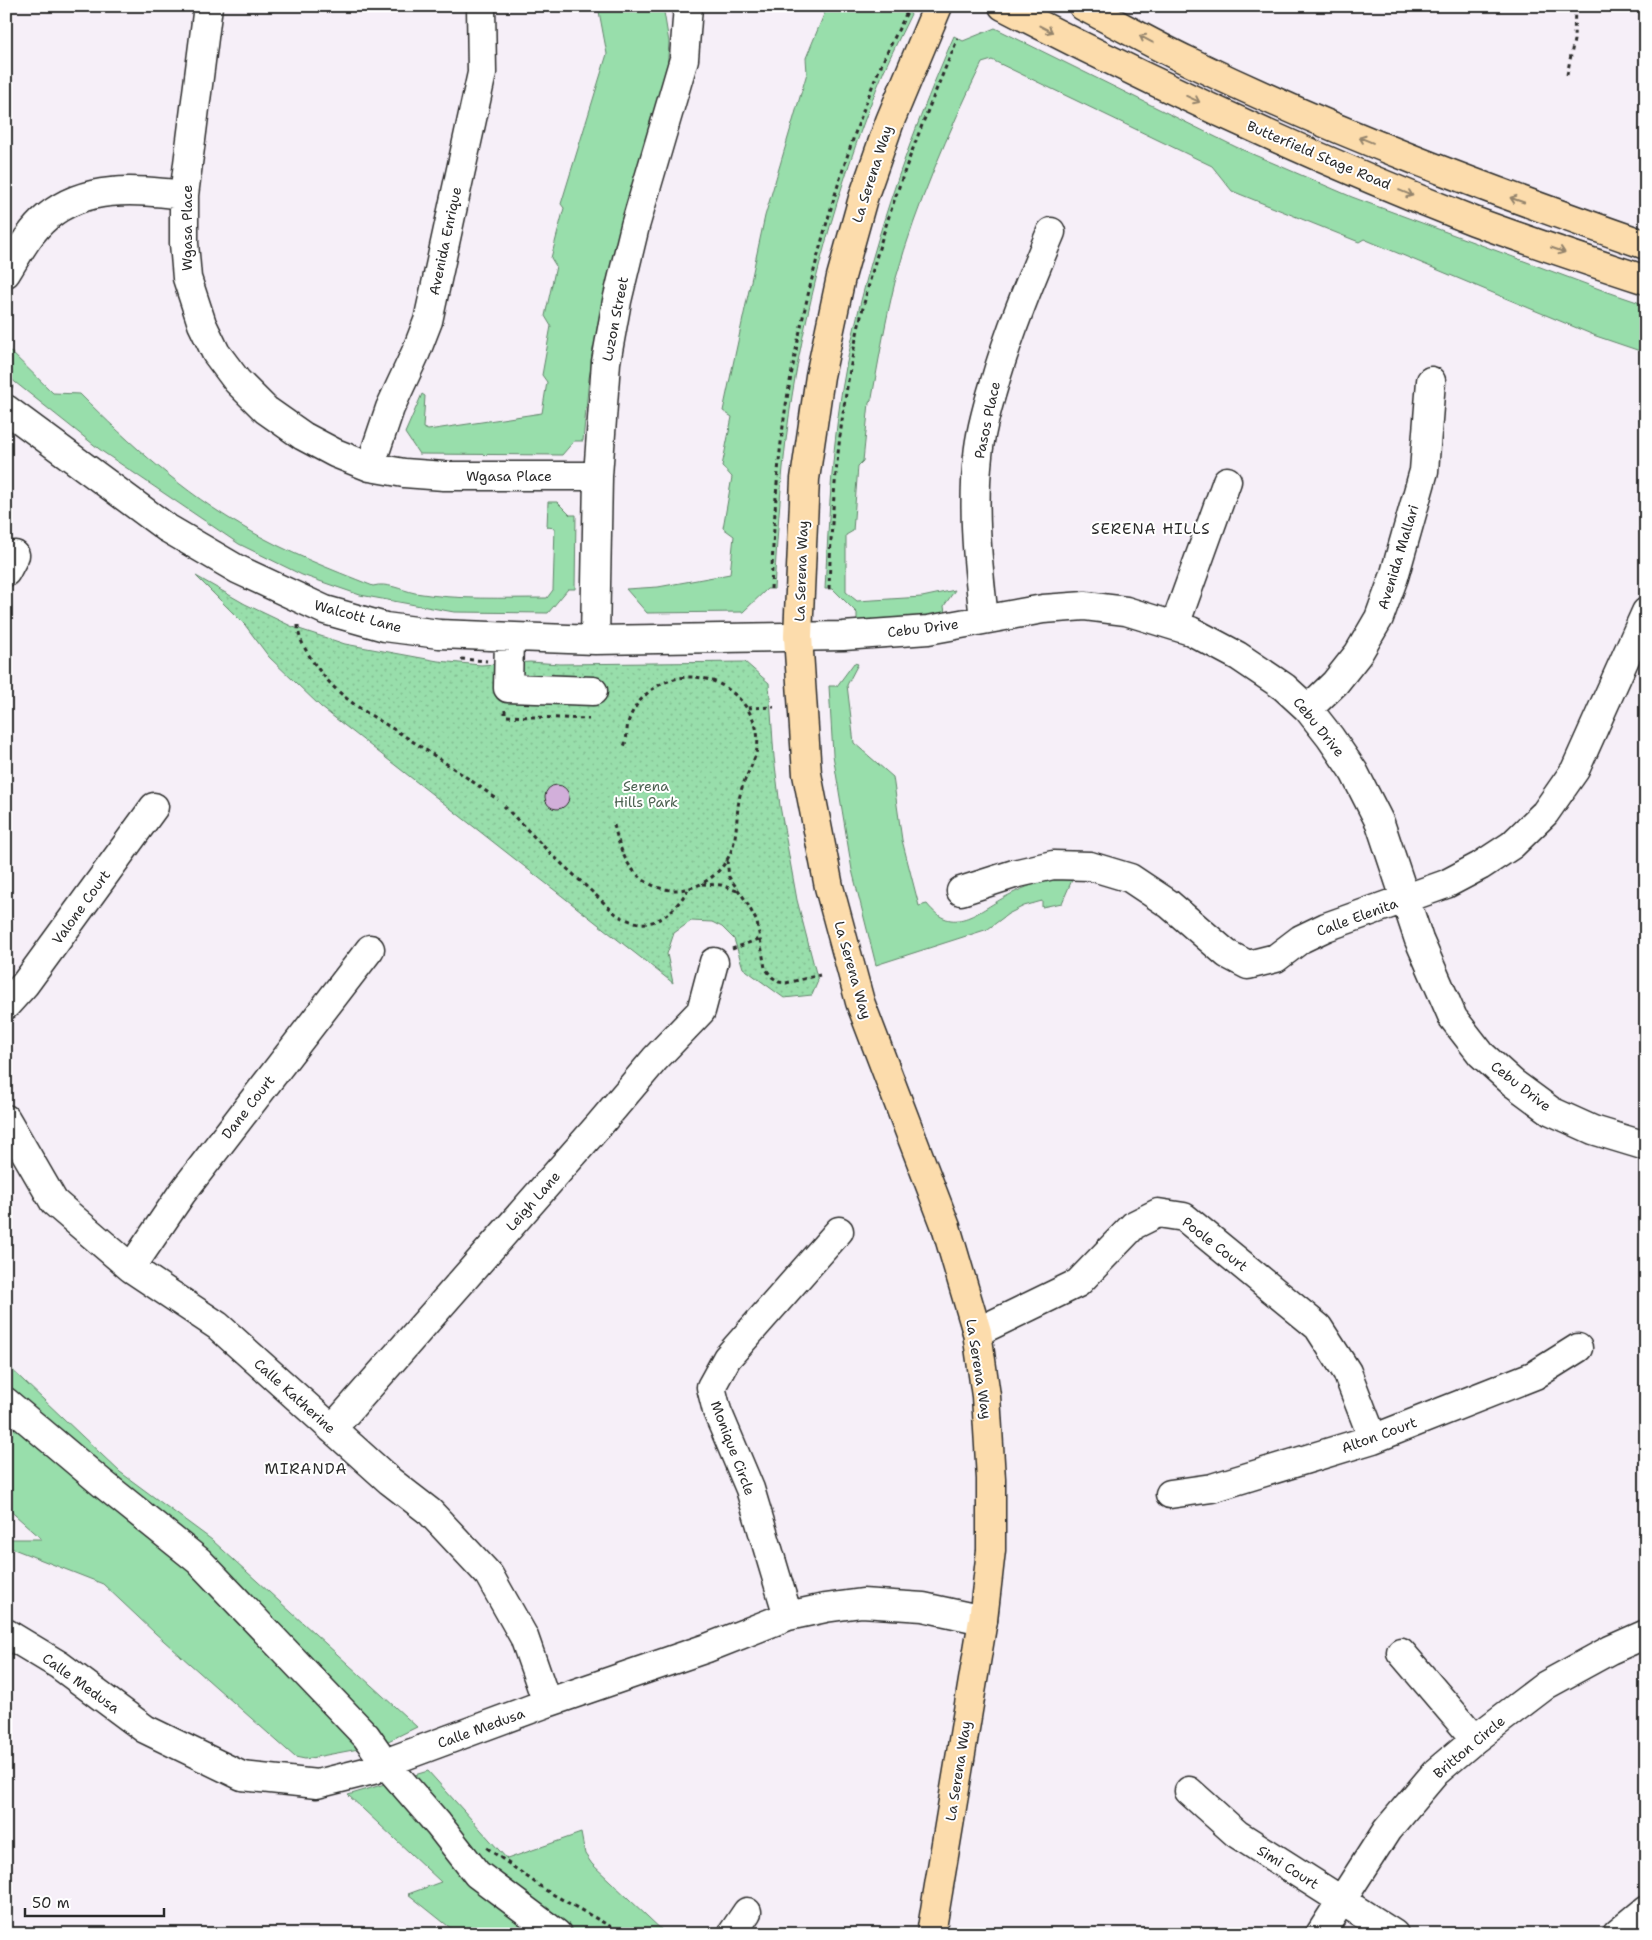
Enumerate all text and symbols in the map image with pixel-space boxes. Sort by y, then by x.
one-way arrow [1039,24,1054,34]
one-way arrow [1139,34,1154,44]
one-way arrow [1185,95,1200,105]
street label: Butterfield Stage Road [1244,117,1394,194]
street label: La Serena Way [848,123,896,225]
one-way arrow [1359,134,1374,144]
street label: Wgasa Place [178,185,196,271]
street label: Avenida Enrique [425,185,465,297]
one-way arrow [1398,188,1413,198]
one-way arrow [1510,195,1525,204]
one-way arrow [1549,246,1565,255]
street label: Luzon Street [598,275,632,363]
street label: Pasos Place [970,380,1004,460]
street label: Wgasa Place [466,467,552,485]
street label: Avenida Mallari [1374,502,1422,612]
district label: SERENA HILLS [1091,519,1211,539]
street label: La Serena Way [790,520,812,622]
street label: Walcott Lane [312,596,404,636]
street label: Cebu Drive [886,615,960,641]
street label: Cebu Drive [1289,694,1349,761]
park label: Serena Hills Park [614,777,678,811]
street label: Valone Court [48,866,114,948]
street label: Calle Elenita [1314,894,1400,940]
street label: La Serena Way [830,919,876,1021]
street label: Cebu Drive [1487,1057,1555,1115]
street label: Dane Court [218,1072,278,1142]
street label: Leigh Lane [502,1167,564,1235]
street label: Poole Court [1179,1213,1251,1275]
street label: La Serena Way [962,1318,996,1420]
street label: Calle Katherine [250,1355,340,1437]
street label: Monique Circle [707,1398,759,1498]
street label: Alton Court [1339,1413,1419,1457]
district label: MIRANDA [265,1459,347,1479]
street label: Calle Medusa [39,1649,123,1717]
street label: Calle Medusa [435,1704,527,1752]
street label: Britton Circle [1429,1712,1509,1782]
street label: La Serena Way [941,1720,975,1822]
street label: Simi Court [1254,1841,1322,1893]
scale bar [25,1885,164,1917]
text: 50 m [32,1893,70,1913]

